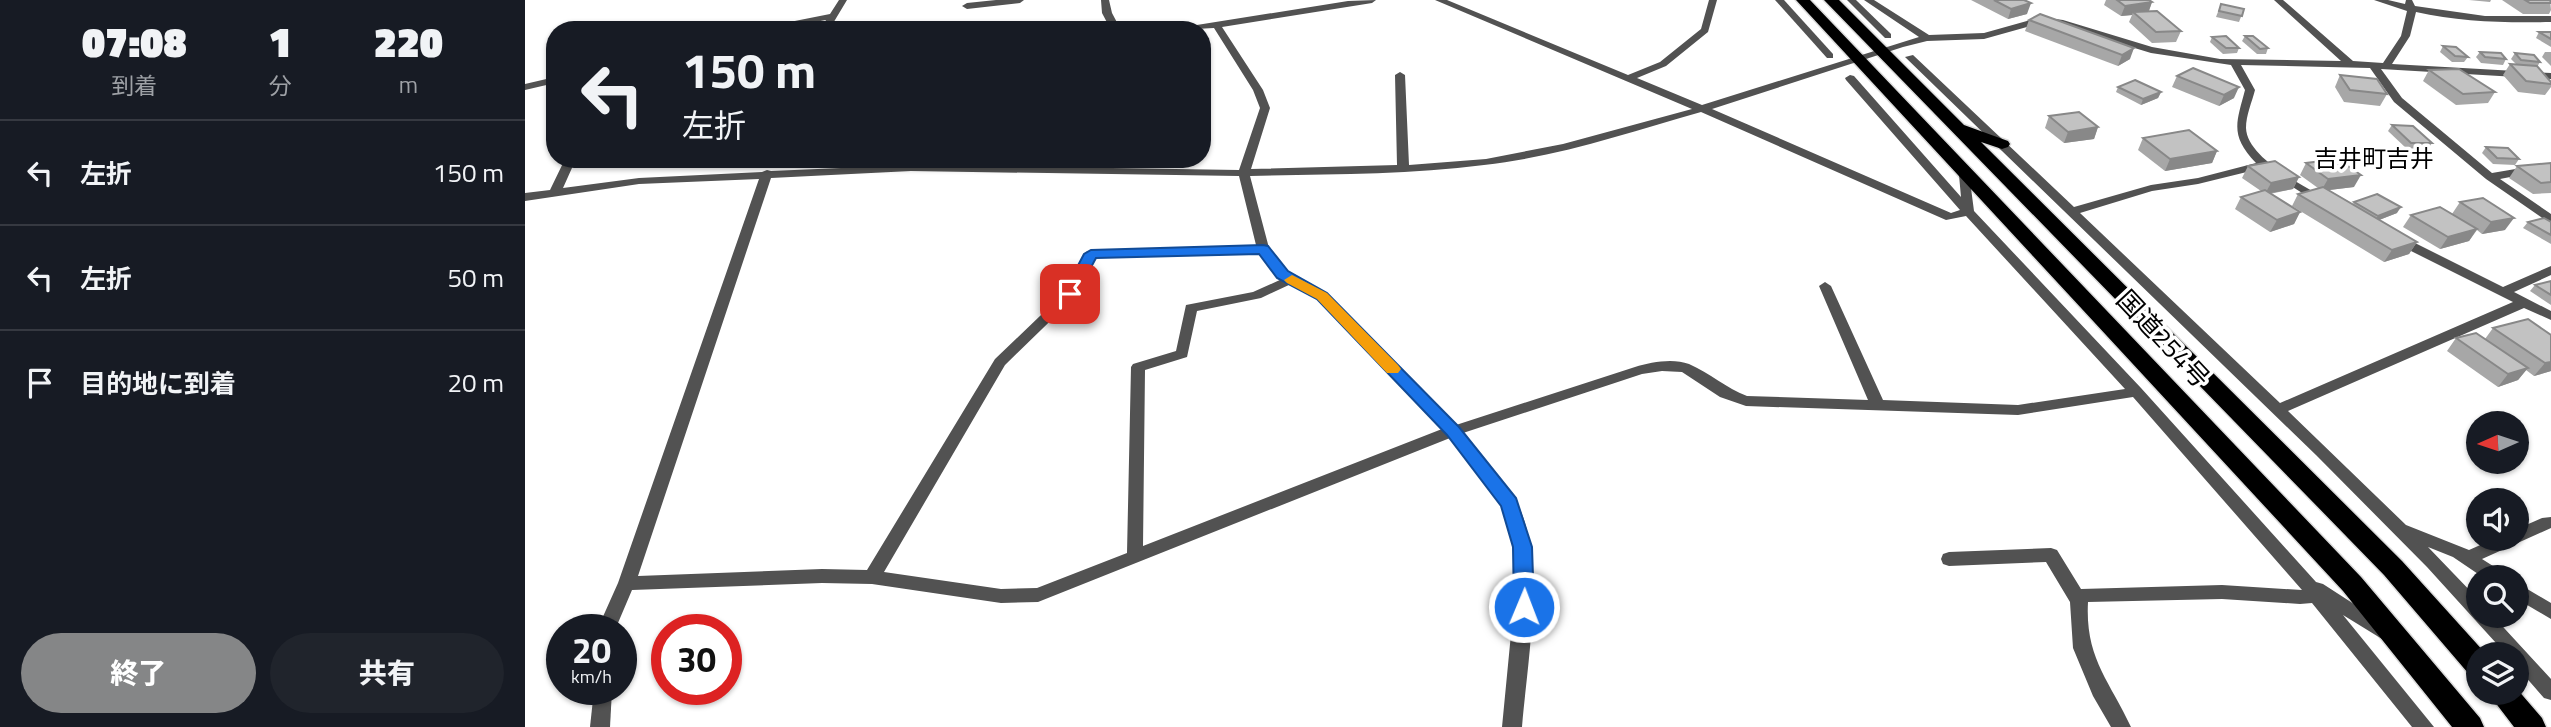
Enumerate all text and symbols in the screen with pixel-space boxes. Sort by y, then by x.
text: 07:08 [82,9,187,73]
text: 1 [269,9,292,73]
text: 220 [374,9,443,73]
text: 150 m [682,32,816,107]
icon: left [567,49,658,140]
text: m [399,67,418,102]
text: 到着 [111,68,157,103]
text: 分 [269,68,292,103]
text: 左折 [682,101,746,149]
district label: 吉井町吉井 [2314,140,2434,176]
text: 150 m [433,153,504,192]
icon: left [21,154,59,192]
text: 左折 [80,154,132,193]
text: 50 m [447,258,504,297]
icon: left [21,259,59,297]
text: 左折 [80,259,132,298]
pin [1040,264,1100,324]
icon: arrive [1051,275,1089,313]
street label: 国道254号 [2108,281,2219,396]
text: 20 m [447,363,504,402]
icon: arrive [21,364,59,402]
text: 目的地に到着 [80,364,236,403]
north arrow [2466,411,2529,474]
map controls [2466,411,2529,705]
button: sound [2466,488,2529,551]
button: search [2466,565,2529,628]
position arrow [1487,570,1561,644]
speed limit sign: 30 [651,614,742,705]
text: 20 [572,623,611,677]
button: 終了 [21,633,256,713]
button: 共有 [270,633,504,713]
button: layers [2466,642,2529,705]
text: km/h [571,663,612,690]

